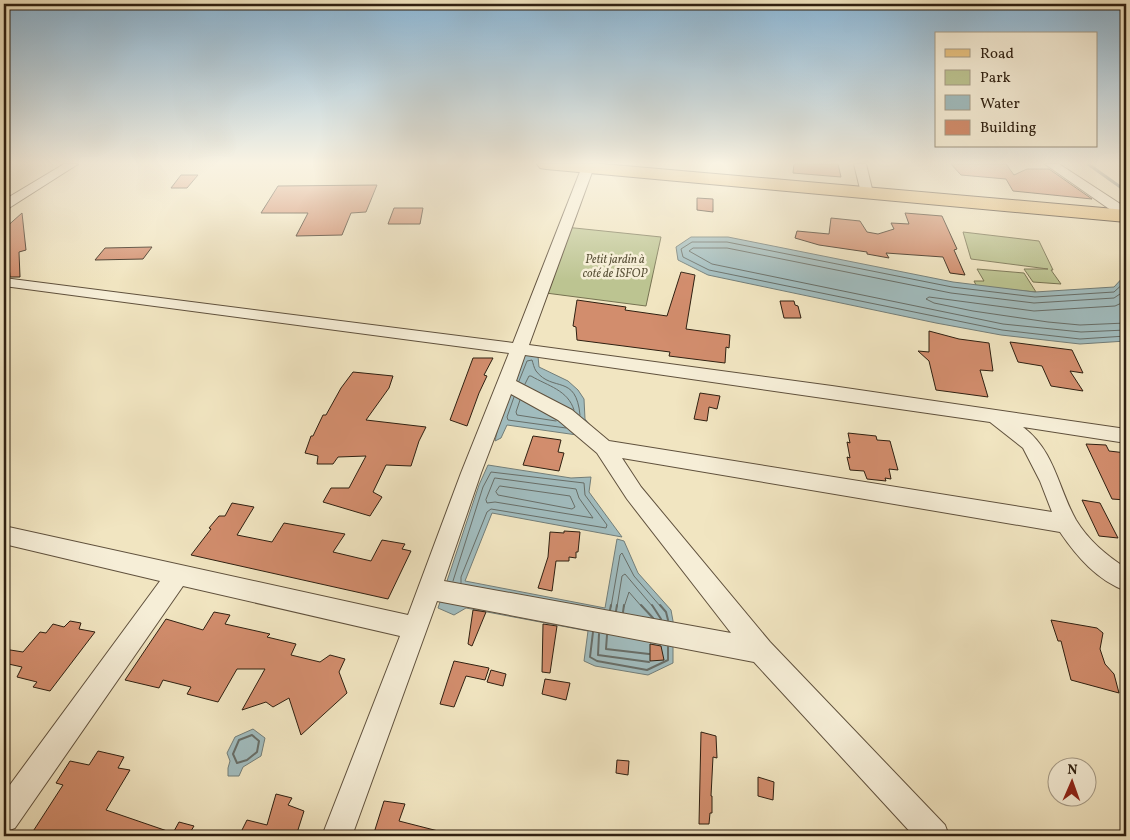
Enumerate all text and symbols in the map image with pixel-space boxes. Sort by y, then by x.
legend [935,32,1098,148]
text: Road [980,44,1014,65]
text: Park [980,68,1011,89]
text: Water [980,94,1020,115]
text: Building [980,118,1037,139]
park label: Petit jardin à coté de ISFOP [583,252,648,282]
north arrow [1048,758,1098,808]
text: N [1067,761,1078,780]

